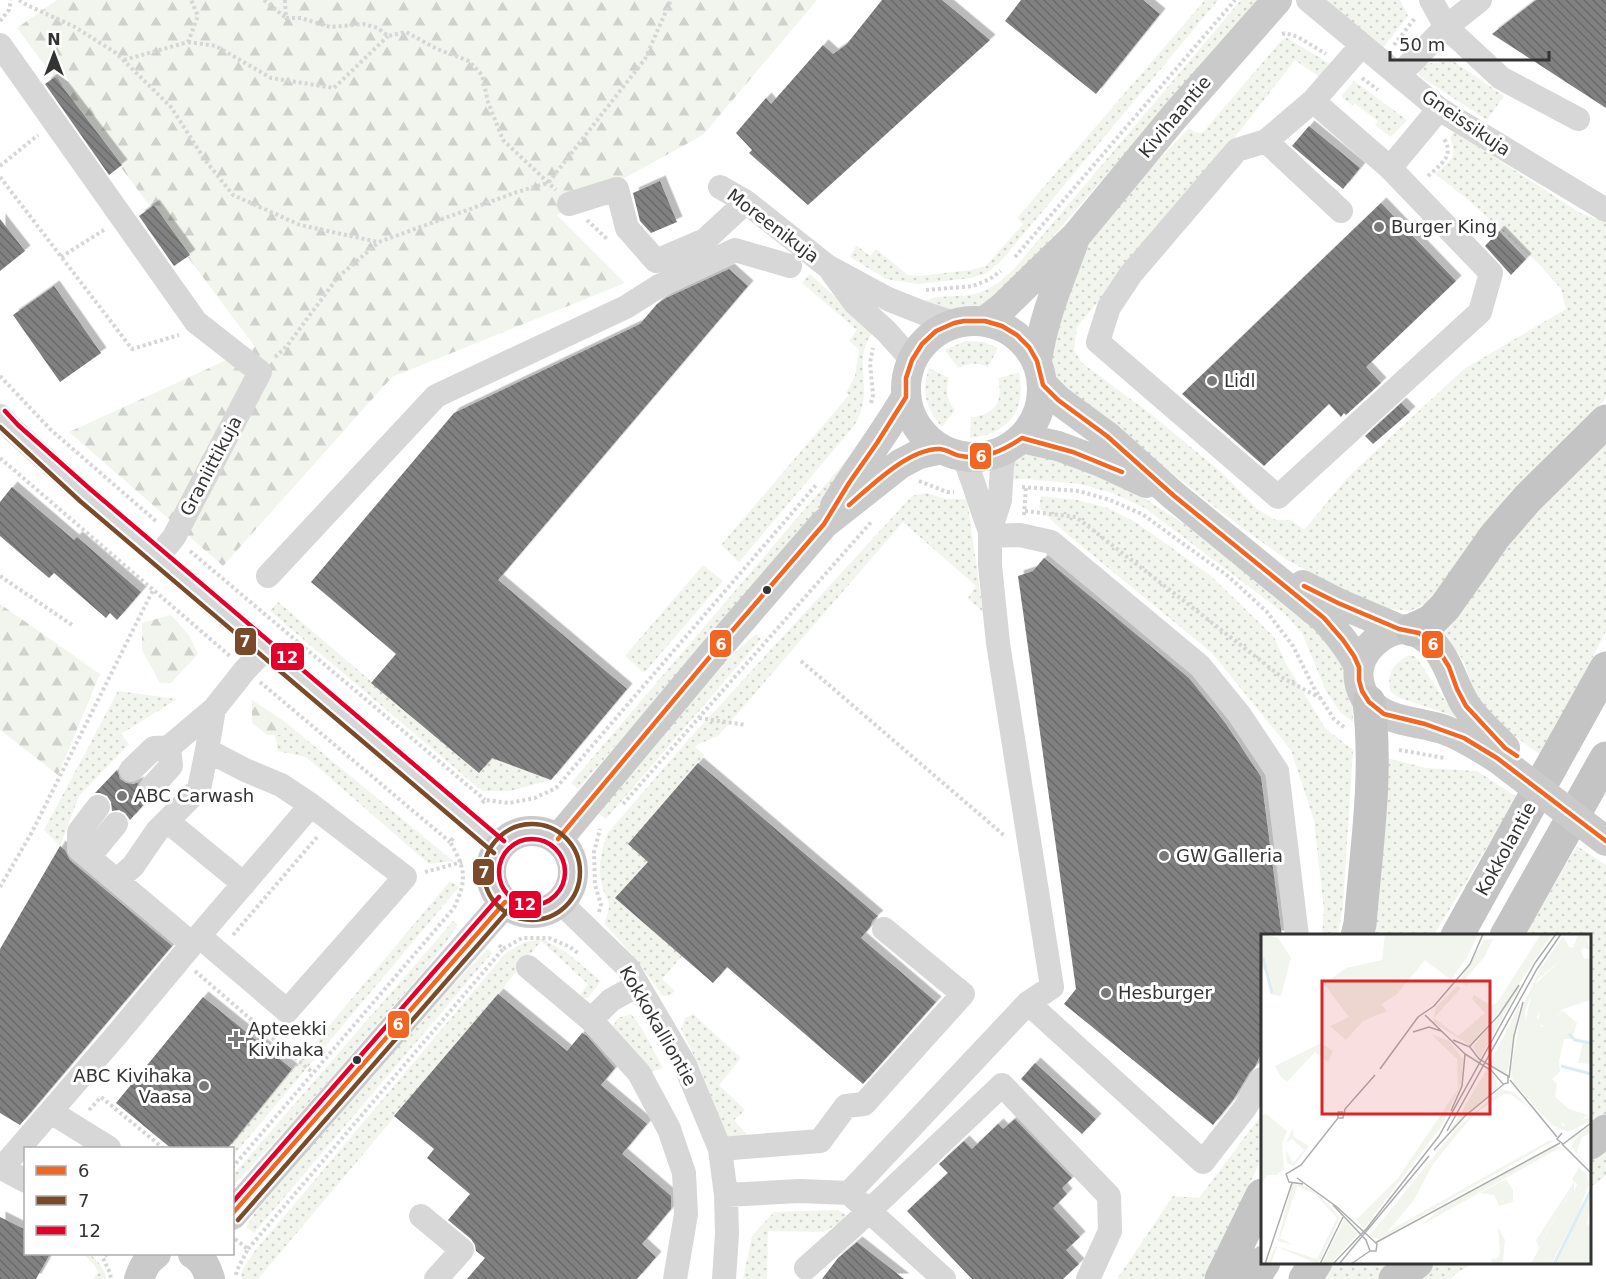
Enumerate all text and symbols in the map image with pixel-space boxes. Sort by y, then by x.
north arrow [24,24,84,84]
scale bar [1390,24,1549,62]
text: N [47,30,61,49]
text: 50 m [1399,34,1445,55]
street label: Kivihaantie [1134,71,1215,162]
street label: Gneissikuja [1418,85,1515,160]
street label: Moreenikuja [723,184,823,267]
place label: Burger King [1391,216,1497,237]
marker: Burger King [1372,220,1386,234]
place label: Lidl [1224,370,1255,391]
marker: Lidl [1205,374,1219,388]
street label: Graniittikuja [175,412,246,519]
line badge: 6 [969,442,992,470]
text: 6 [975,447,987,466]
unlabelled marker [761,584,773,596]
line badge: 7 [234,627,257,656]
line badge: 6 [709,629,732,658]
line badge: 6 [1421,630,1444,659]
text: 7 [239,632,251,651]
text: 6 [715,635,727,654]
text: 6 [1427,635,1439,654]
line badge: 12 [270,642,305,671]
text: 12 [276,648,298,667]
place label: ABC Carwash [134,785,254,806]
marker: ABC Carwash [115,789,129,803]
street label: Kokkolantie [1471,798,1540,899]
place label: GW Galleria [1176,845,1283,866]
marker: GW Galleria [1157,849,1171,863]
line badge: 7 [472,858,495,886]
text: 7 [478,863,490,882]
line badge: 12 [508,890,542,919]
text: 12 [514,895,536,914]
inset map [1261,934,1591,1264]
street label: Kokkokalliontie [616,962,701,1089]
place label: Hesburger [1118,982,1212,1003]
marker: Hesburger [1099,986,1113,1000]
line badge: 6 [387,1010,410,1039]
text: 6 [392,1015,404,1034]
place label: Apteekki Kivihaka [248,1018,327,1060]
marker: Apteekki Kivihaka [229,1032,243,1046]
unlabelled marker [351,1054,363,1066]
place label: ABC Kivihaka Vaasa [73,1065,192,1107]
marker: ABC Kivihaka Vaasa [197,1079,211,1093]
legend [24,1147,234,1255]
text: 6 [78,1160,89,1181]
text: 7 [78,1190,89,1211]
text: 12 [78,1220,101,1241]

